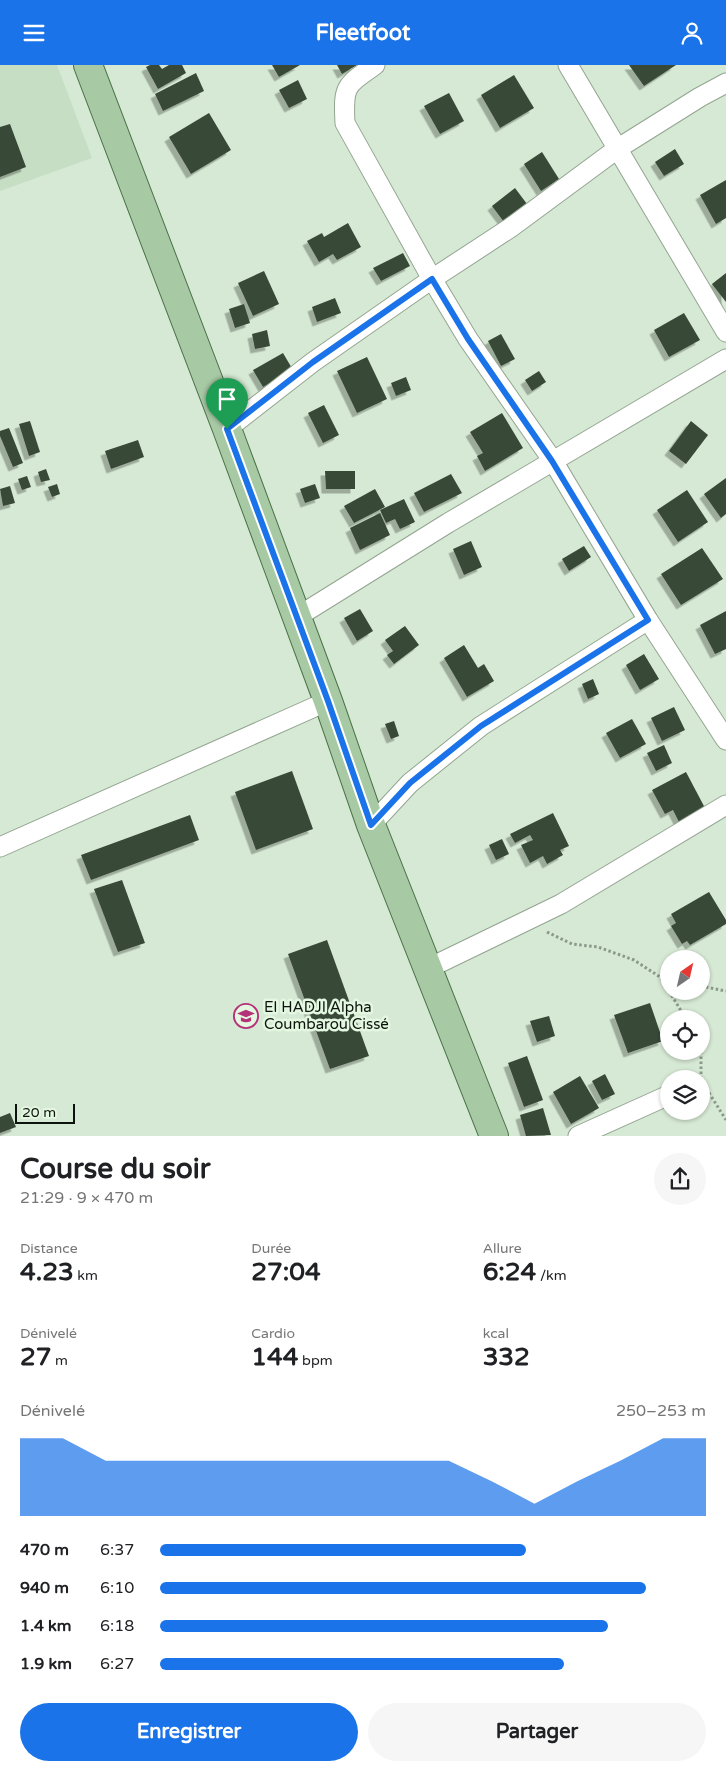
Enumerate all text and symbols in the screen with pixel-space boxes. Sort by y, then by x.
icon: menu [20,19,48,47]
icon: person [678,19,706,47]
text: Fleetfoot [316,20,410,46]
pin [206,378,248,429]
icon: arrive [213,385,241,413]
north arrow [660,950,710,1000]
map controls [660,950,710,1120]
place label: El HADJI Alpha Coumbarou Cissé [264,998,389,1033]
school or university icon: El HADJI Alpha Coumbarou Cissé [233,1003,259,1029]
button: locate [660,1010,710,1060]
button: layers [660,1070,710,1120]
scale bar [15,1101,75,1124]
text: 20 m [22,1104,56,1121]
text: Course du soir [20,1152,211,1186]
button: share [654,1153,706,1205]
text: 21:29 · 9 × 470 m [20,1188,153,1208]
text: Distance [20,1240,78,1257]
text: Durée [251,1240,291,1257]
text: Allure [483,1240,522,1257]
text: 4.23 [20,1257,74,1287]
text: 27:04 [251,1257,321,1287]
text: 6:24 [483,1257,536,1287]
text: km [74,1267,98,1284]
text: /km [536,1267,567,1284]
text: Dénivelé [20,1325,77,1342]
text: Cardio [251,1325,295,1342]
text: kcal [483,1325,509,1342]
text: 27 [20,1342,51,1372]
text: 144 [251,1342,298,1372]
text: 332 [483,1342,530,1372]
text: m [51,1352,68,1369]
text: bpm [298,1352,333,1369]
text: Dénivelé [20,1401,85,1421]
text: 250–253 m [616,1401,706,1421]
text: 470 m [20,1540,69,1560]
text: 6:37 [100,1540,134,1560]
text: 940 m [20,1578,69,1598]
text: 6:10 [100,1578,134,1598]
text: 1.4 km [20,1616,72,1636]
text: 6:18 [100,1616,134,1636]
text: 1.9 km [20,1654,72,1674]
text: 6:27 [100,1654,134,1674]
button: Enregistrer [20,1703,358,1761]
button: Partager [368,1703,706,1761]

